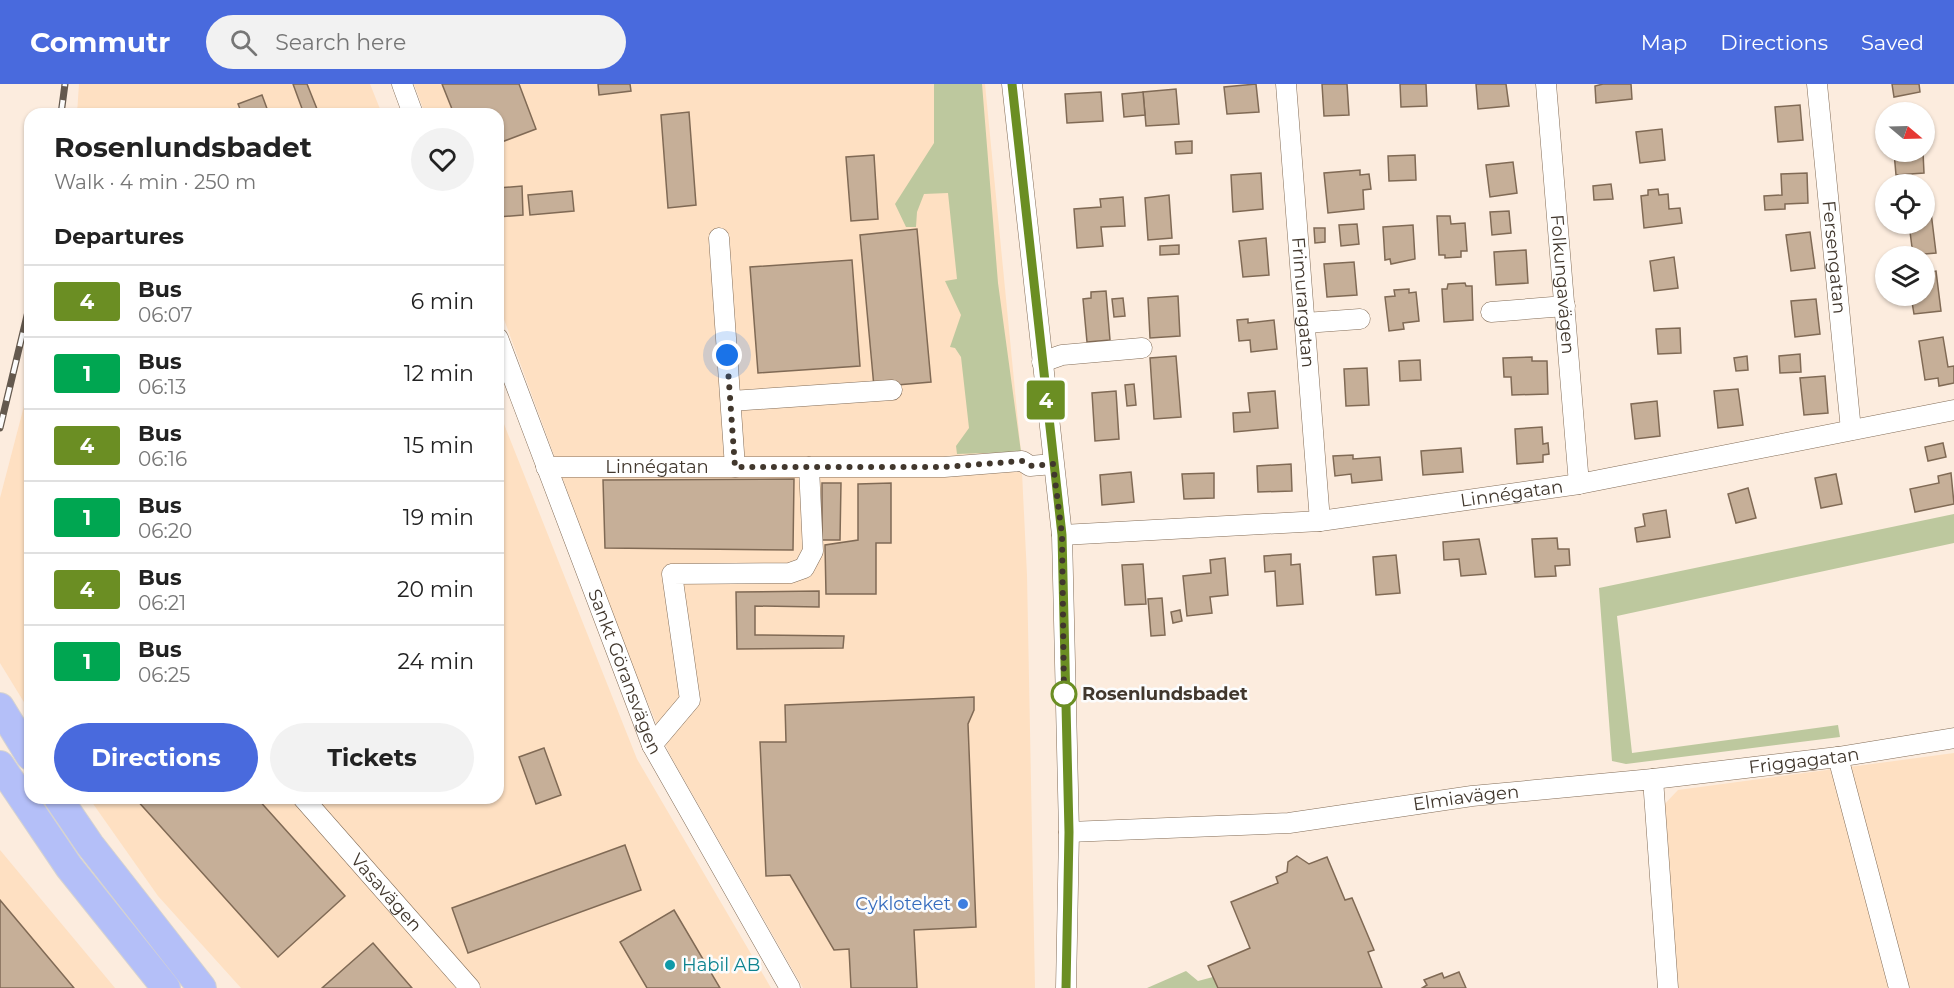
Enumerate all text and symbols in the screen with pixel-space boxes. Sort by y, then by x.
search box [206,15,626,69]
text: Commutr [30,25,170,59]
icon: search [227,26,260,59]
text: Search here [275,29,406,56]
text: Map [1641,30,1687,55]
text: Directions [1720,30,1828,55]
text: Saved [1861,30,1924,55]
north arrow [1875,102,1935,162]
map controls [1875,102,1935,306]
button: heart [411,128,474,191]
text: Rosenlundsbadet [54,130,312,164]
text: Walk · 4 min · 250 m [54,170,256,194]
button: locate [1875,174,1935,234]
street label: Fersengatan [1818,200,1851,315]
street label: Folkungavägen [1546,213,1579,355]
text: Departures [54,223,184,250]
street label: Frimurargatan [1287,236,1319,369]
button: layers [1875,246,1935,306]
text: Bus [138,276,182,303]
text: 6 min [411,288,474,315]
text: 4 [80,289,94,314]
text: 06:07 [138,303,193,327]
your location [712,340,742,370]
text: Bus [138,348,182,375]
text: 12 min [404,360,474,387]
text: 1 [83,361,91,386]
text: 06:13 [138,375,186,399]
line badge: 4 [1026,380,1066,420]
text: 4 [1039,388,1053,413]
text: Bus [138,420,182,447]
text: 15 min [404,432,474,459]
text: 4 [80,433,94,458]
text: 06:16 [138,447,187,471]
street label: Linnégatan [605,456,709,478]
street label: Linnégatan [1459,475,1564,512]
text: Bus [138,492,182,519]
text: 19 min [403,504,474,531]
text: 1 [83,505,91,530]
text: 06:20 [138,519,192,543]
text: Bus [138,564,182,591]
text: 20 min [397,576,474,603]
text: 4 [80,577,94,602]
street label: Sankt Göransvägen [583,586,666,759]
text: 06:21 [138,591,186,615]
text: Bus [138,636,182,663]
text: 24 min [398,648,474,675]
text: 1 [83,649,91,674]
text: 06:25 [138,663,190,687]
marker: Rosenlundsbadet [1051,681,1077,707]
place label: Rosenlundsbadet [1082,683,1248,705]
button: Directions [54,723,258,792]
button: Tickets [270,723,474,792]
street label: Friggagatan [1747,743,1861,779]
street label: Elmiavägen [1412,781,1520,816]
street label: Vasavägen [346,849,426,936]
place label: Cykloteket [855,893,951,915]
marker: Cykloteket [956,897,970,911]
place label: Habil AB [682,954,760,976]
marker: Habil AB [663,958,677,972]

